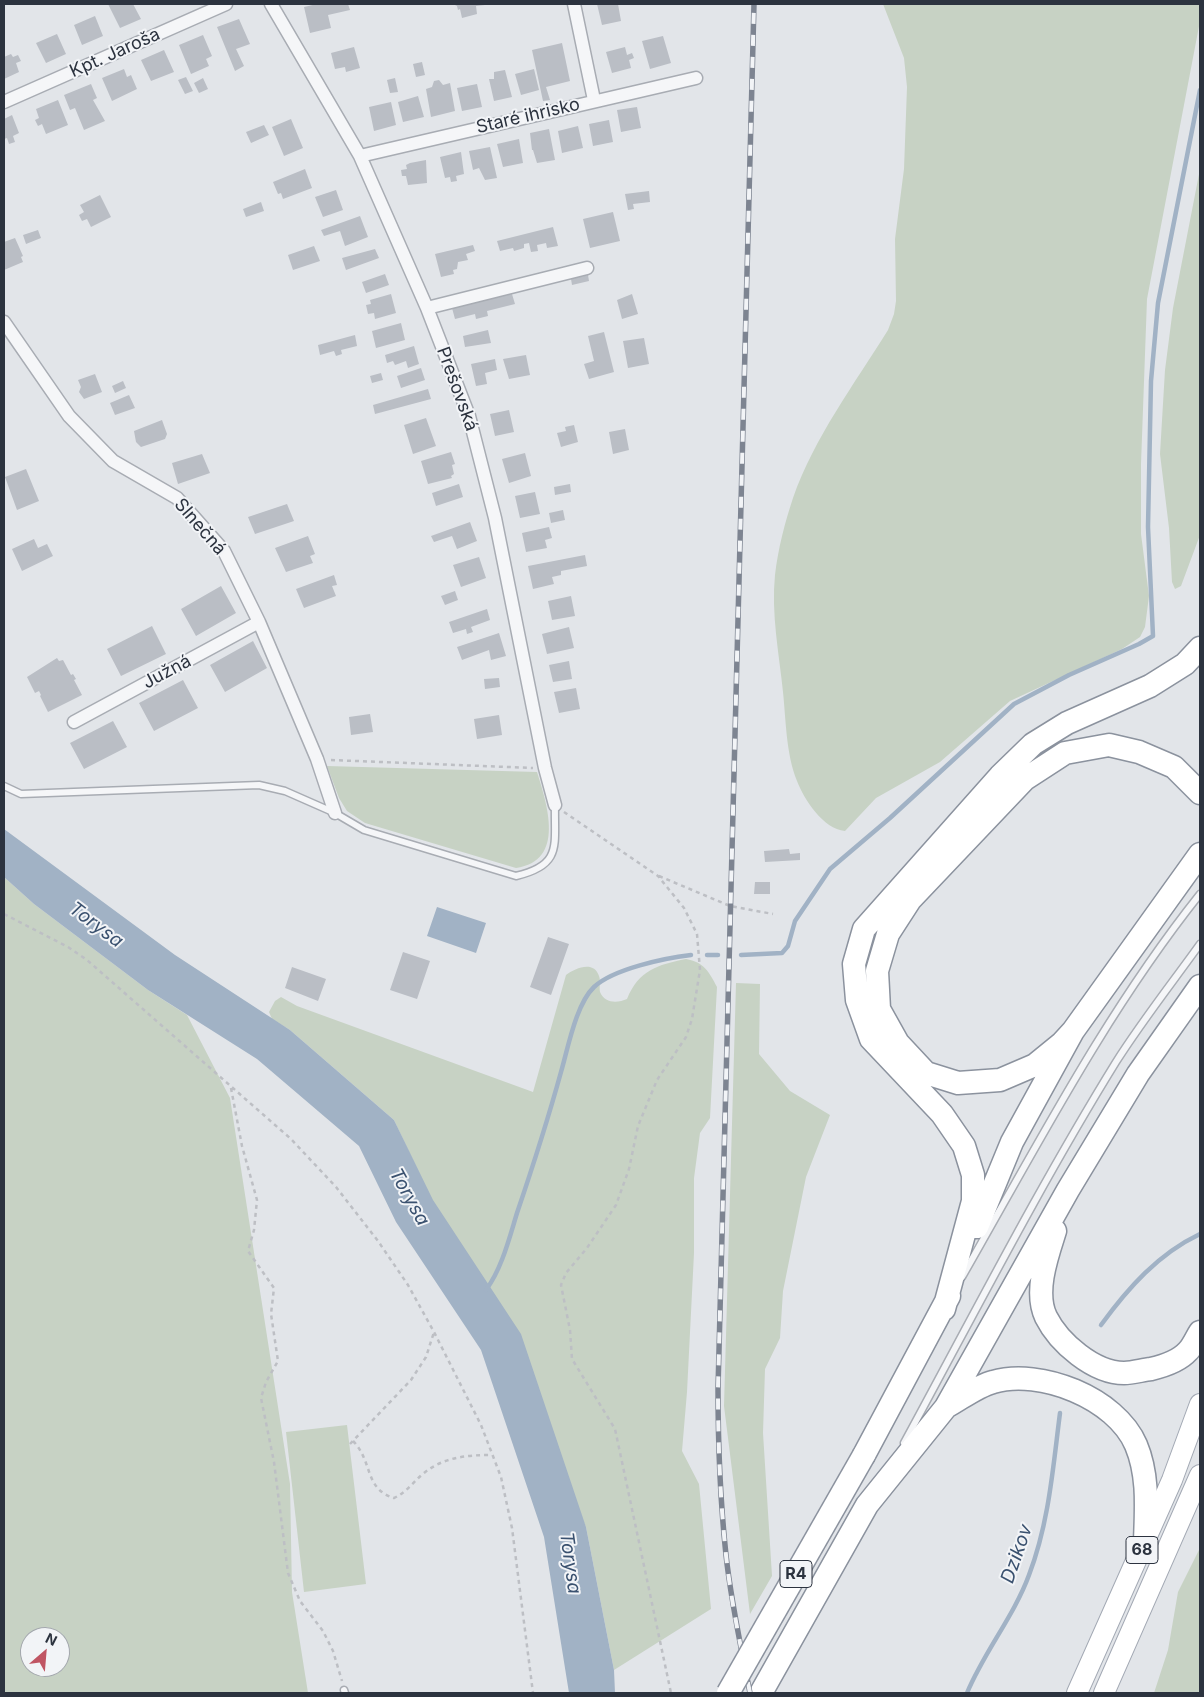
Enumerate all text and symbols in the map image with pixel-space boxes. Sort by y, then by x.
street label: Kpt. Jaroša [67,24,163,82]
street label: Staré ihrisko [474,94,582,138]
street label: Prešovská [432,344,482,434]
street label: Slnečná [170,494,230,560]
street label: Južná [139,650,195,694]
water label: Torysa [64,897,128,953]
water label: Torysa [384,1164,434,1230]
water label: Dzikov [996,1522,1038,1586]
water label: Torysa [554,1531,586,1595]
road number: 68 [1126,1536,1158,1564]
road number: R4 [780,1560,812,1588]
north arrow [20,1627,70,1677]
text: N [43,1629,60,1649]

